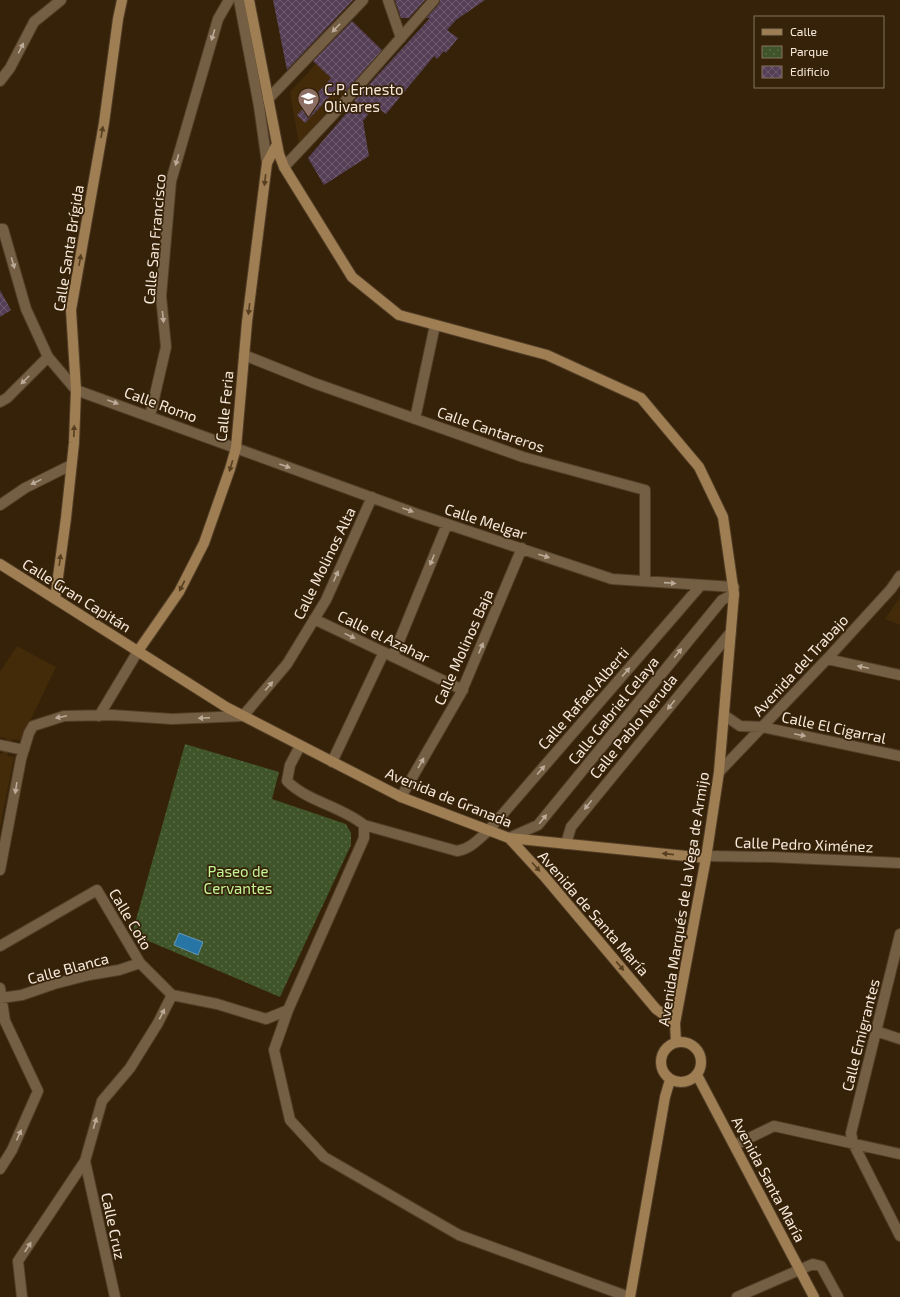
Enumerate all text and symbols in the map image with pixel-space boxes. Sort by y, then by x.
legend [754,16,884,88]
one-way arrow [331,23,341,33]
text: Calle [790,24,817,38]
one-way arrow [210,30,216,42]
one-way arrow [17,42,24,54]
text: Parque [790,44,828,58]
text: Edificio [790,64,830,78]
place label: C.P. Ernesto Olivares [324,80,404,115]
school or university icon: C.P. Ernesto Olivares [295,85,321,118]
one-way arrow [99,126,105,138]
one-way arrow [174,154,180,166]
street label: Calle San Francisco [139,173,169,305]
one-way arrow [262,174,268,186]
street label: Calle Santa Brígida [49,184,87,312]
one-way arrow [77,254,83,266]
one-way arrow [10,258,16,270]
one-way arrow [246,303,252,315]
one-way arrow [159,311,166,323]
street label: Calle Feria [211,370,237,442]
one-way arrow [20,375,29,385]
street label: Calle Romo [122,382,200,426]
one-way arrow [107,400,119,406]
street label: Calle Cantareros [435,402,547,456]
one-way arrow [71,424,77,437]
one-way arrow [228,460,234,472]
one-way arrow [280,464,292,470]
one-way arrow [31,479,42,485]
street label: Calle Melgar [443,499,529,543]
street label: Calle Molinos Alta [289,504,359,622]
one-way arrow [402,508,414,514]
one-way arrow [539,553,551,559]
street label: Calle Gran Capitán [19,554,135,636]
one-way arrow [57,554,63,566]
one-way arrow [429,554,435,565]
one-way arrow [333,570,339,582]
one-way arrow [664,579,677,586]
one-way arrow [179,580,185,592]
street label: Calle Molinos Baja [429,586,497,708]
street label: Calle el Azahar [335,606,433,666]
street label: Avenida del Trabajo [748,611,852,720]
one-way arrow [344,633,355,639]
one-way arrow [477,642,484,654]
street label: Calle Rafael Alberti [534,643,632,753]
one-way arrow [674,648,683,659]
street label: Calle Gabriel Celaya [564,652,662,768]
one-way arrow [857,664,870,670]
one-way arrow [622,666,631,677]
street label: Calle Pablo Neruda [585,670,681,782]
one-way arrow [264,681,273,692]
one-way arrow [666,700,675,710]
street label: Calle El Cigarral [780,707,888,747]
one-way arrow [198,714,210,721]
one-way arrow [54,715,67,721]
one-way arrow [794,732,806,738]
one-way arrow [417,757,424,769]
street label: Avenida de Granada [383,763,515,831]
one-way arrow [536,764,545,775]
street label: Avenida Marqués de la Vega de Armijo [654,771,713,1028]
one-way arrow [13,782,19,794]
one-way arrow [583,800,592,811]
one-way arrow [538,814,547,824]
street label: Calle Pedro Ximénez [734,833,874,855]
street label: Avenida de Santa María [535,847,653,979]
one-way arrow [662,851,674,857]
park label: Paseo de Cervantes [204,862,272,897]
one-way arrow [531,862,540,872]
street label: Calle Coto [106,885,156,953]
street label: Calle Blanca [25,949,111,987]
one-way arrow [615,960,624,971]
street label: Calle Emigrantes [837,977,883,1093]
one-way arrow [159,1008,166,1020]
street label: Avenida Santa María [728,1113,810,1245]
one-way arrow [92,1117,98,1129]
one-way arrow [16,1129,22,1140]
street label: Calle Cruz [98,1191,130,1261]
one-way arrow [24,1242,32,1252]

